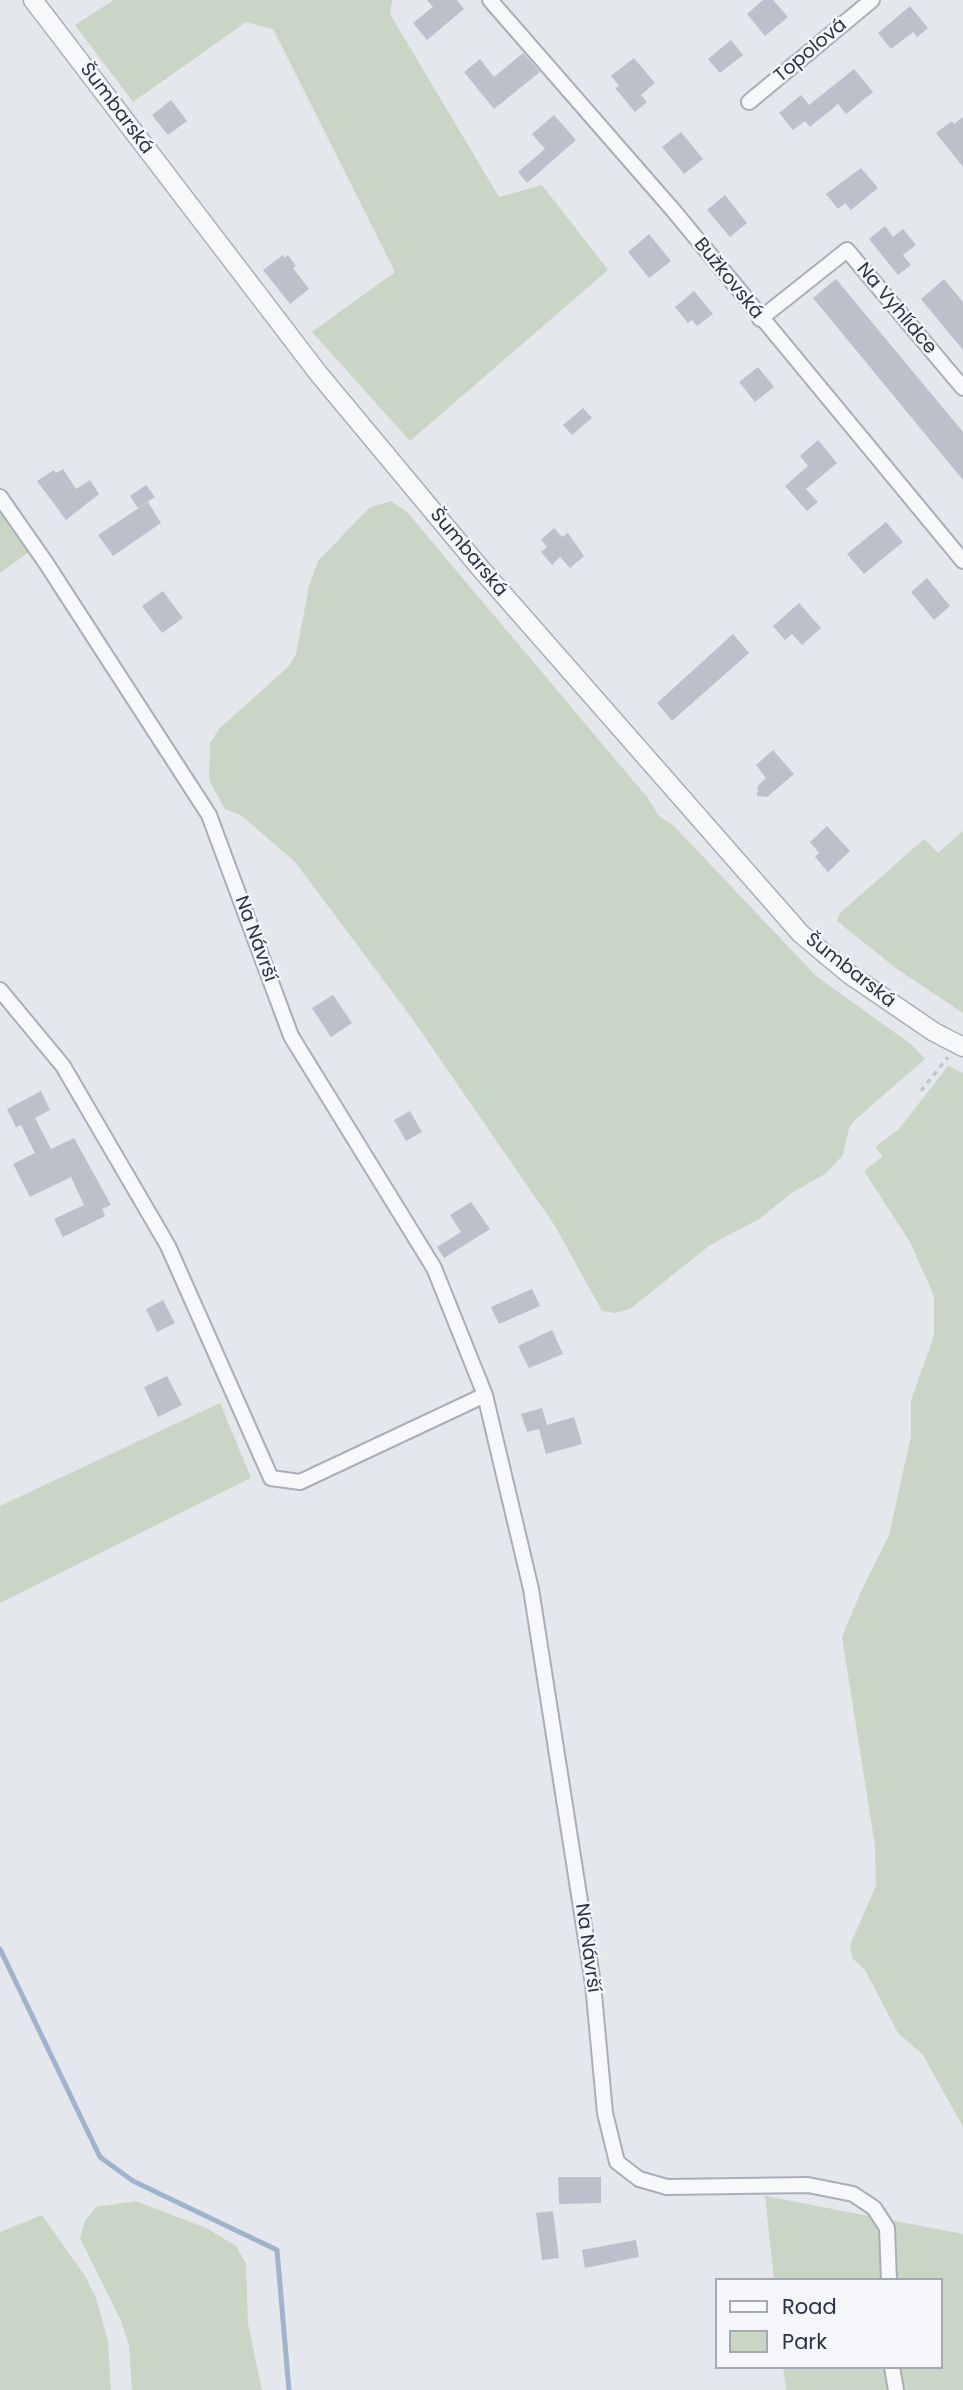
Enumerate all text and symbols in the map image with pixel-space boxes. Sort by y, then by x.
street label: Topolová [770,14,852,88]
street label: Šumbarská [74,59,158,159]
street label: Bužkovská [688,234,768,324]
street label: Na Vyhlídce [851,259,941,359]
street label: Šumbarská [424,504,512,602]
street label: Na Návrší [229,893,281,985]
street label: Šumbarská [800,929,900,1013]
street label: Na Návrší [569,1902,605,1994]
legend [715,2278,942,2369]
text: Road [782,2292,837,2321]
text: Park [782,2327,827,2356]

